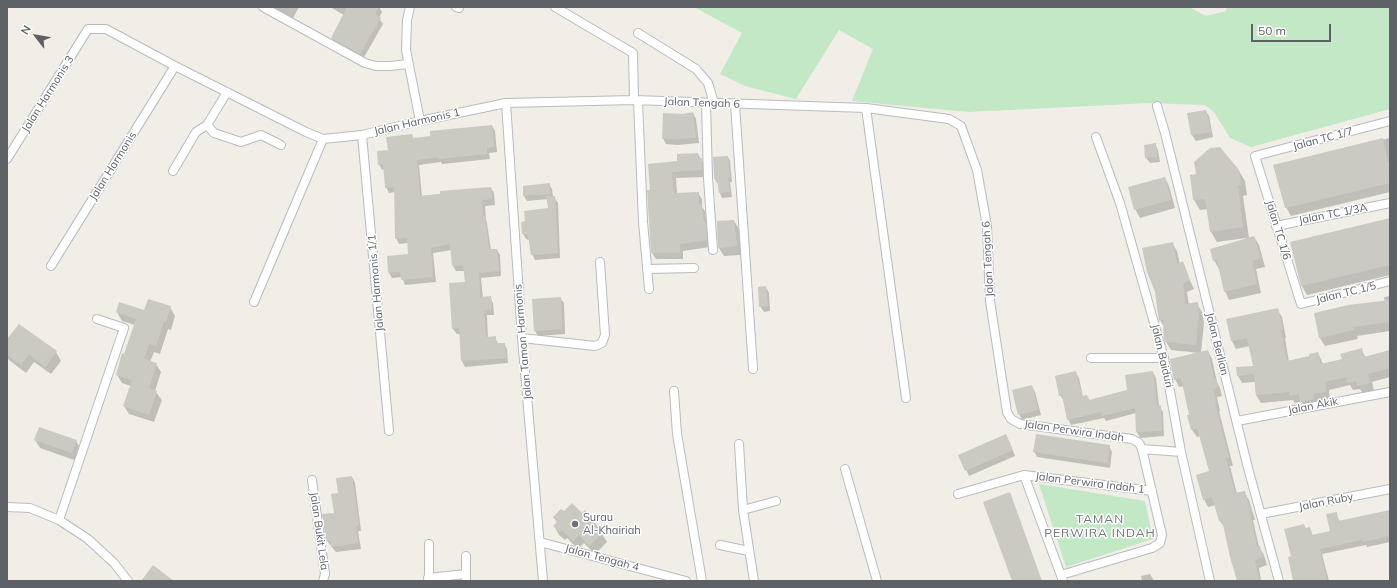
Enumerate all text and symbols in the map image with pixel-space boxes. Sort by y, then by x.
north arrow [16,16,56,56]
scale bar [1253,16,1333,42]
text: N [18,23,34,37]
text: 50 m [1258,23,1286,38]
street label: Jalan Harmonis 3 [19,53,77,135]
street label: Jalan Tengah 6 [664,95,740,111]
street label: Jalan Harmonis 1 [373,106,461,138]
street label: Jalan TC 1/7 [1292,125,1354,153]
street label: Jalan Harmonis [87,129,139,203]
street label: Jalan TC 1/6 [1263,199,1293,261]
street label: Jalan TC 1/3A [1298,201,1368,227]
street label: Jalan Tengah 6 [979,221,997,297]
street label: Jalan Harmonis 1/1 [365,234,387,332]
street label: Jalan TC 1/5 [1314,279,1378,307]
street label: Jalan Taman Harmonis [511,284,535,400]
street label: Jalan Berlian [1203,311,1231,377]
street label: Jalan Baiduri [1148,323,1176,389]
street label: Jalan Akik [1287,395,1339,417]
street label: Jalan Perwira Indah [1023,417,1125,445]
street label: Jalan Perwira Indah 1 [1035,470,1145,496]
street label: Jalan Ruby [1298,490,1354,514]
street label: Jalan Bukit Lela [307,491,331,571]
place label: Surau Al-Khairiah [583,511,641,537]
district label: TAMAN PERWIRA INDAH [1044,512,1156,540]
marker: Surau Al-Khairiah [570,519,580,529]
street label: Jalan Tengah 4 [564,542,640,574]

